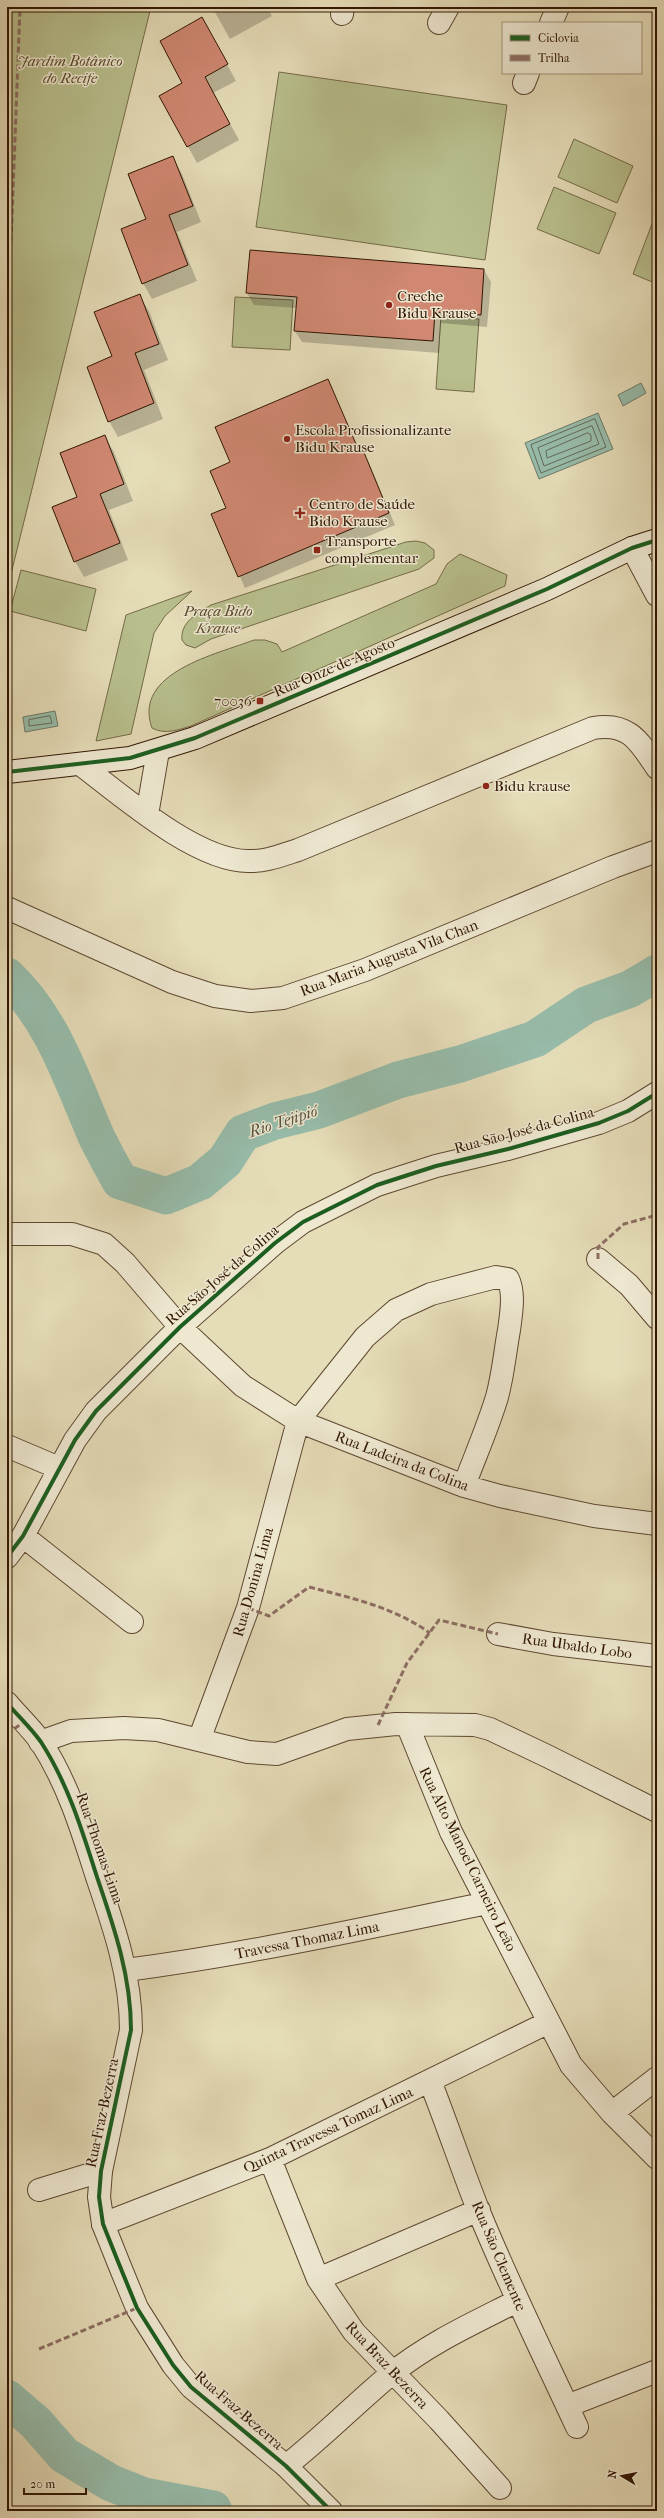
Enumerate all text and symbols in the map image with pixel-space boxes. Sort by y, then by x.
legend [502,22,642,74]
text: Ciclovia [538,31,579,45]
text: Trilha [538,51,570,65]
park label: Jardim Botânico do Recife [17,52,123,87]
place label: Creche Bidu Krause [397,287,477,322]
marker: Creche Bidu Krause [384,300,394,310]
place label: Escola Profissionalizante Bidu Krause [295,421,452,456]
marker: Escola Profissionalizante Bidu Krause [282,434,292,444]
place label: Centro de Saúde Bido Krause [309,495,416,530]
marker: Centro de Saúde Bido Krause [294,507,306,519]
place label: Transporte complementar [325,532,419,567]
marker: Transporte complementar [312,545,322,555]
park label: Praça Bido Krause [182,602,253,637]
street label: Rua Onze de Agosto [271,633,398,701]
place label: 70036 [214,692,253,710]
marker: 70036 [255,696,265,706]
place label: Bidu krause [494,777,571,795]
marker: Bidu krause [481,781,491,791]
street label: Rua Maria Augusta Vila Chan [297,916,481,1000]
water label: Rio Tejipió [245,1100,322,1141]
street label: Rua São José da Colina [452,1102,597,1157]
street label: Rua São José da Colina [162,1220,283,1329]
street label: Rua Ladeira da Colina [332,1427,472,1495]
street label: Rua Donina Lima [229,1524,278,1639]
street label: Rua Ubaldo Lobo [521,1629,634,1663]
street label: Rua Alto Manoel Carneiro Leão [415,1764,521,1955]
street label: Rua Thomas Lima [73,1790,128,1907]
street label: Travessa Thomaz Lima [233,1917,382,1963]
street label: Rua Fraz Bezerra [82,2056,123,2169]
street label: Quinta Travessa Tomaz Lima [240,2082,417,2177]
street label: Rua São Clemente [468,2198,530,2314]
street label: Rua Braz Bezerra [342,2317,433,2413]
street label: Rua Fraz Bezerra [191,2367,288,2454]
north arrow [602,2456,642,2496]
text: N [606,2468,620,2480]
scale bar [24,2470,86,2496]
text: 20 m [30,2477,55,2491]

